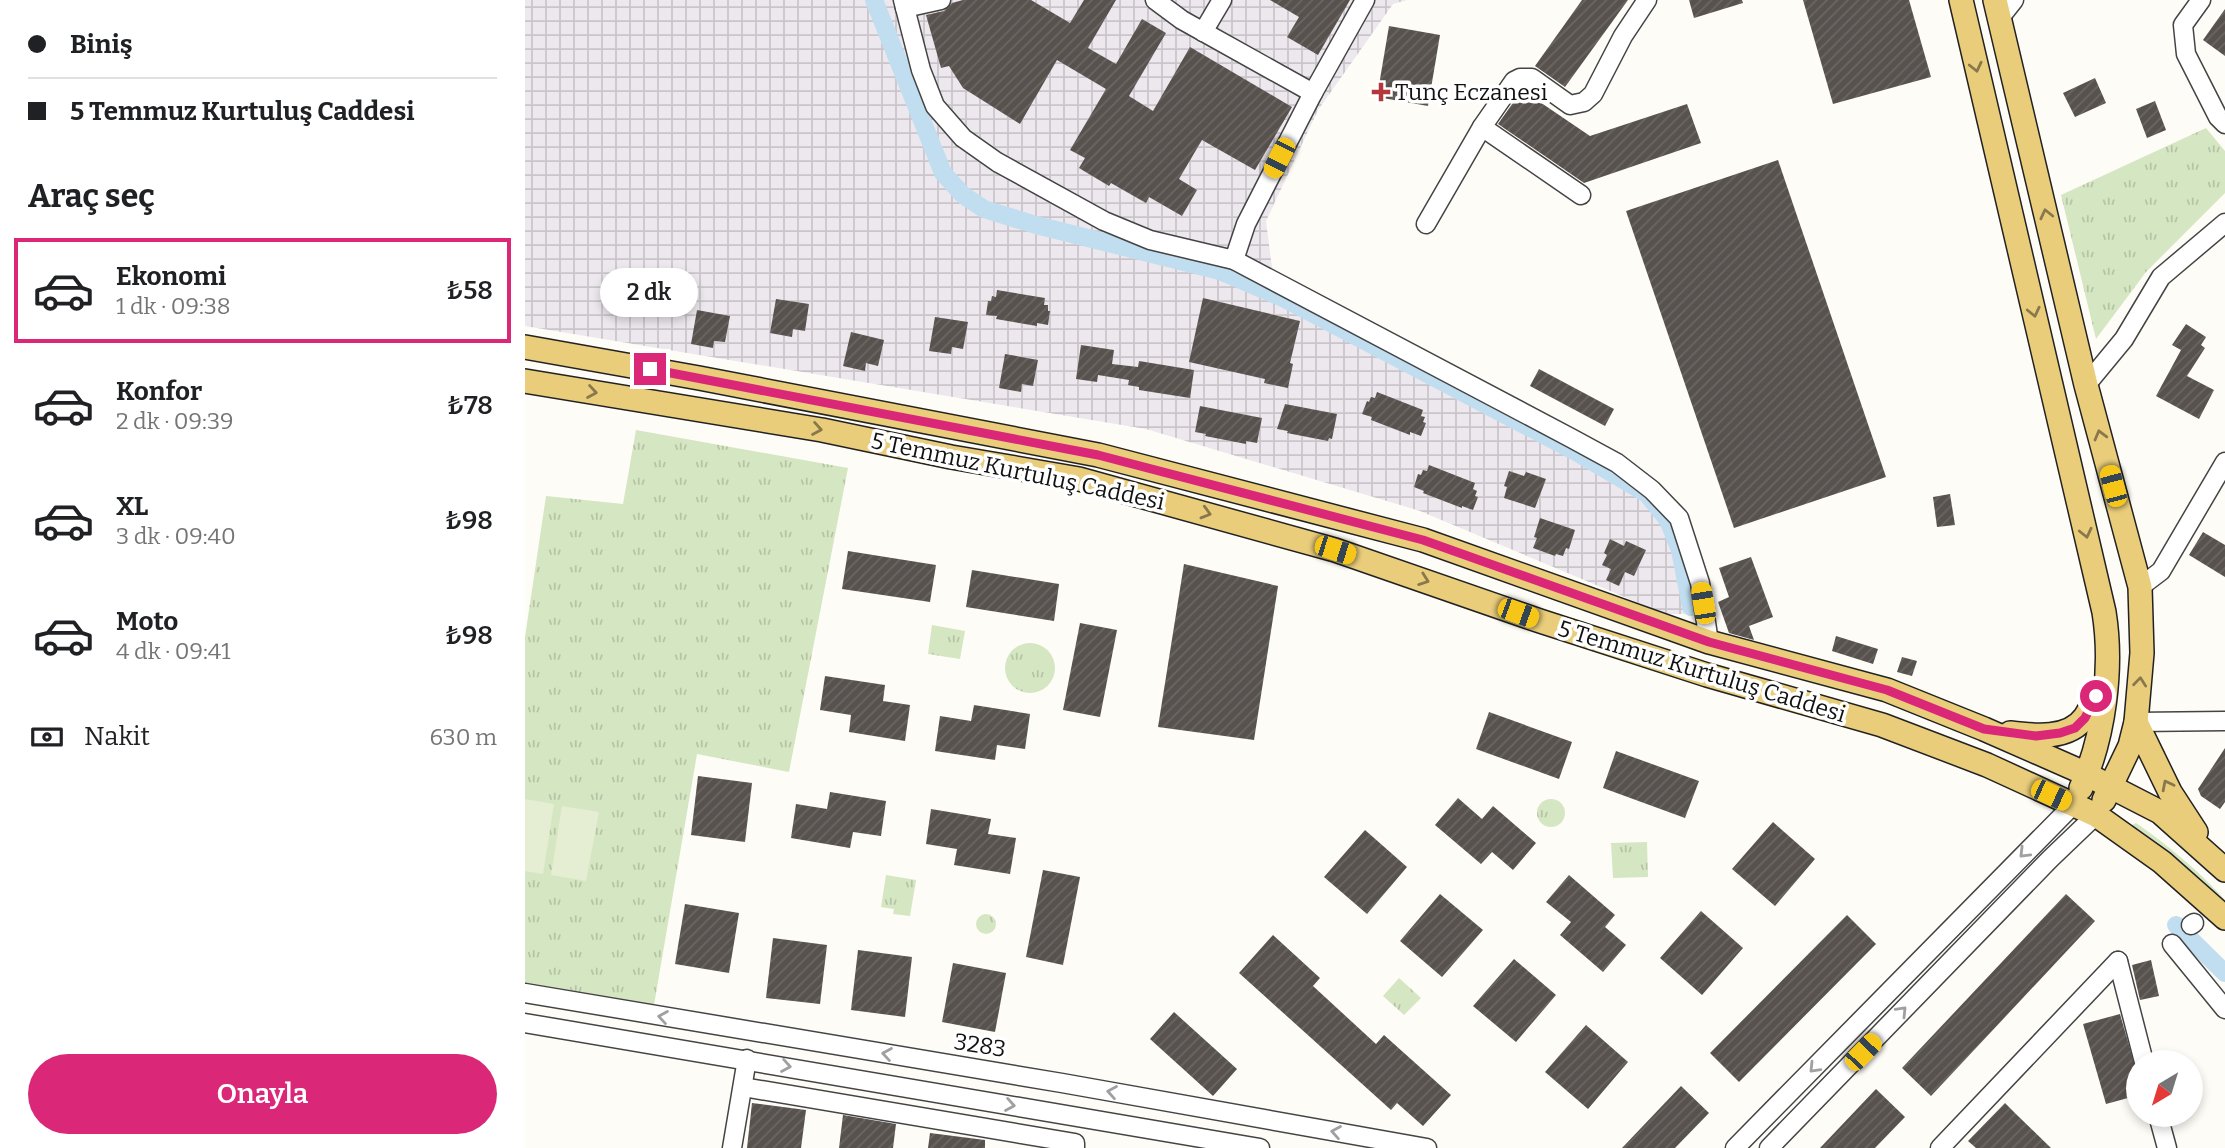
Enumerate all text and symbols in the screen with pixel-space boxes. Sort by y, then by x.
text: Biniş [70,29,133,60]
one-way arrow [1968,61,1982,73]
place label: Tunç Eczanesi [1395,78,1548,106]
marker: Tunç Eczanesi [1373,84,1389,100]
text: 5 Temmuz Kurtuluş Caddesi [70,96,414,127]
car [1261,135,1298,181]
text: Araç seç [28,177,155,215]
one-way arrow [2040,209,2054,221]
icon: car [32,259,95,322]
text: Ekonomi [116,261,226,292]
callout: 2 dk [601,268,699,316]
text: ₺58 [446,275,493,306]
text: 2 dk [627,278,671,306]
text: 1 dk · 09:38 [116,292,231,320]
one-way arrow [2025,306,2040,318]
route end [634,353,666,385]
icon: car [32,374,95,437]
text: Konfor [116,376,202,407]
one-way arrow [586,384,598,399]
text: ₺78 [447,390,493,421]
text: 2 dk · 09:39 [116,407,234,435]
one-way arrow [811,421,823,436]
street label: 5 Temmuz Kurtuluş Caddesi [869,426,1167,516]
one-way arrow [2094,430,2108,442]
car [2098,463,2129,509]
icon: car [32,489,95,552]
text: XL [116,491,148,522]
text: ₺98 [445,505,493,536]
one-way arrow [1200,505,1212,520]
text: 3 dk · 09:40 [116,522,236,550]
one-way arrow [2078,527,2092,539]
car [1312,534,1359,566]
one-way arrow [1417,572,1429,586]
car [1690,581,1717,625]
car [1495,596,1542,630]
icon: car [32,604,95,667]
text: Moto [116,606,178,637]
street label: 5 Temmuz Kurtuluş Caddesi [1555,614,1849,728]
text: ₺98 [445,620,493,651]
text: 4 dk · 09:41 [116,637,231,665]
one-way arrow [2132,676,2147,688]
route start [2080,680,2112,712]
icon: cash [28,718,66,756]
text: Nakit [84,721,150,752]
text: 630 m [429,723,497,751]
car [2028,777,2075,813]
one-way arrow [2161,780,2175,792]
one-way arrow [2020,845,2033,858]
one-way arrow [1894,1007,1907,1020]
one-way arrow [657,1010,669,1025]
street label: 3283 [952,1027,1008,1063]
car [1841,1030,1886,1074]
one-way arrow [881,1047,893,1062]
north arrow [2126,1050,2203,1127]
map controls [2126,1050,2203,1127]
button: Onayla [28,1054,497,1134]
one-way arrow [780,1058,792,1073]
one-way arrow [1809,1060,1822,1073]
one-way arrow [1106,1085,1118,1100]
one-way arrow [1004,1097,1016,1112]
one-way arrow [1330,1125,1342,1140]

